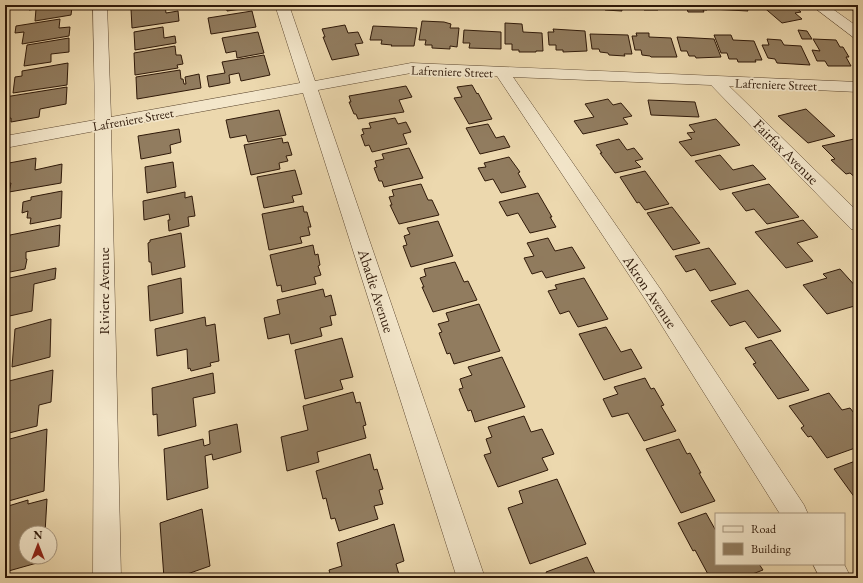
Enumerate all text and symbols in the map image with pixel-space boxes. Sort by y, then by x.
street label: Lafreniere Street [411,62,493,81]
street label: Lafreniere Street [735,75,817,94]
street label: Lafreniere Street [91,104,175,135]
street label: Fairfax Avenue [750,115,823,188]
street label: Abadie Avenue [354,246,399,335]
street label: Riviere Avenue [94,247,113,335]
street label: Akron Avenue [619,251,682,332]
legend [715,513,845,565]
text: Road [751,521,777,537]
north arrow [18,525,58,565]
text: N [34,528,43,542]
text: Building [751,541,792,557]

